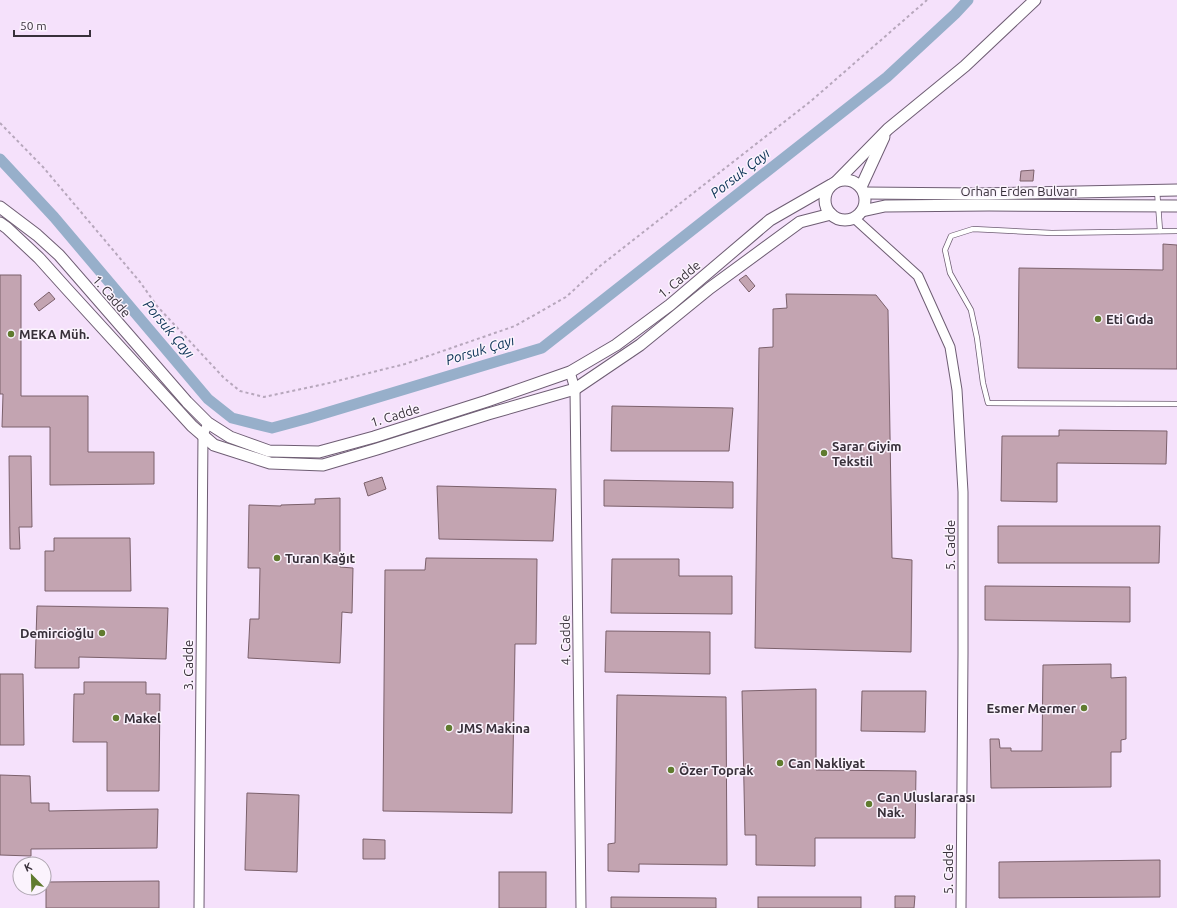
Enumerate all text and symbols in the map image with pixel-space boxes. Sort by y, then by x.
scale bar [14,12,90,38]
text: 50 m [20,19,47,32]
water label: Porsuk Çayı [707,145,773,201]
street label: Orhan Erden Bulvarı [960,184,1078,198]
street label: 1. Cadde [655,257,703,301]
street label: 1. Cadde [90,272,134,320]
water label: Porsuk Çayı [140,297,198,362]
place label: Eti Gıda [1106,312,1154,326]
marker: Eti Gıda [1093,314,1103,324]
place label: MEKA Müh. [19,327,90,341]
marker: MEKA Müh. [6,329,16,339]
water label: Porsuk Çayı [444,332,517,368]
street label: 1. Cadde [369,401,421,429]
place label: Sarar Giyim Tekstil [832,439,901,468]
marker: Sarar Giyim Tekstil [819,448,829,458]
street label: 5. Cadde [943,520,957,570]
place label: Turan Kağıt [285,551,356,565]
marker: Turan Kağıt [272,553,282,563]
street label: 4. Cadde [558,615,572,665]
place label: Demircioğlu [20,626,94,640]
marker: Demircioğlu [97,628,107,638]
street label: 3. Cadde [181,640,195,690]
place label: Esmer Mermer [987,701,1077,715]
marker: Esmer Mermer [1079,703,1089,713]
place label: Makel [124,711,161,725]
marker: Makel [111,713,121,723]
place label: JMS Makina [457,721,530,735]
marker: JMS Makina [444,723,454,733]
place label: Can Nakliyat [788,756,865,770]
marker: Can Nakliyat [775,758,785,768]
place label: Özer Toprak [679,763,754,777]
marker: Özer Toprak [666,765,676,775]
place label: Can Uluslararası Nak. [877,790,975,819]
marker: Can Uluslararası Nak. [864,799,874,809]
street label: 5. Cadde [941,844,955,894]
north arrow [12,856,52,896]
text: K [22,860,34,874]

